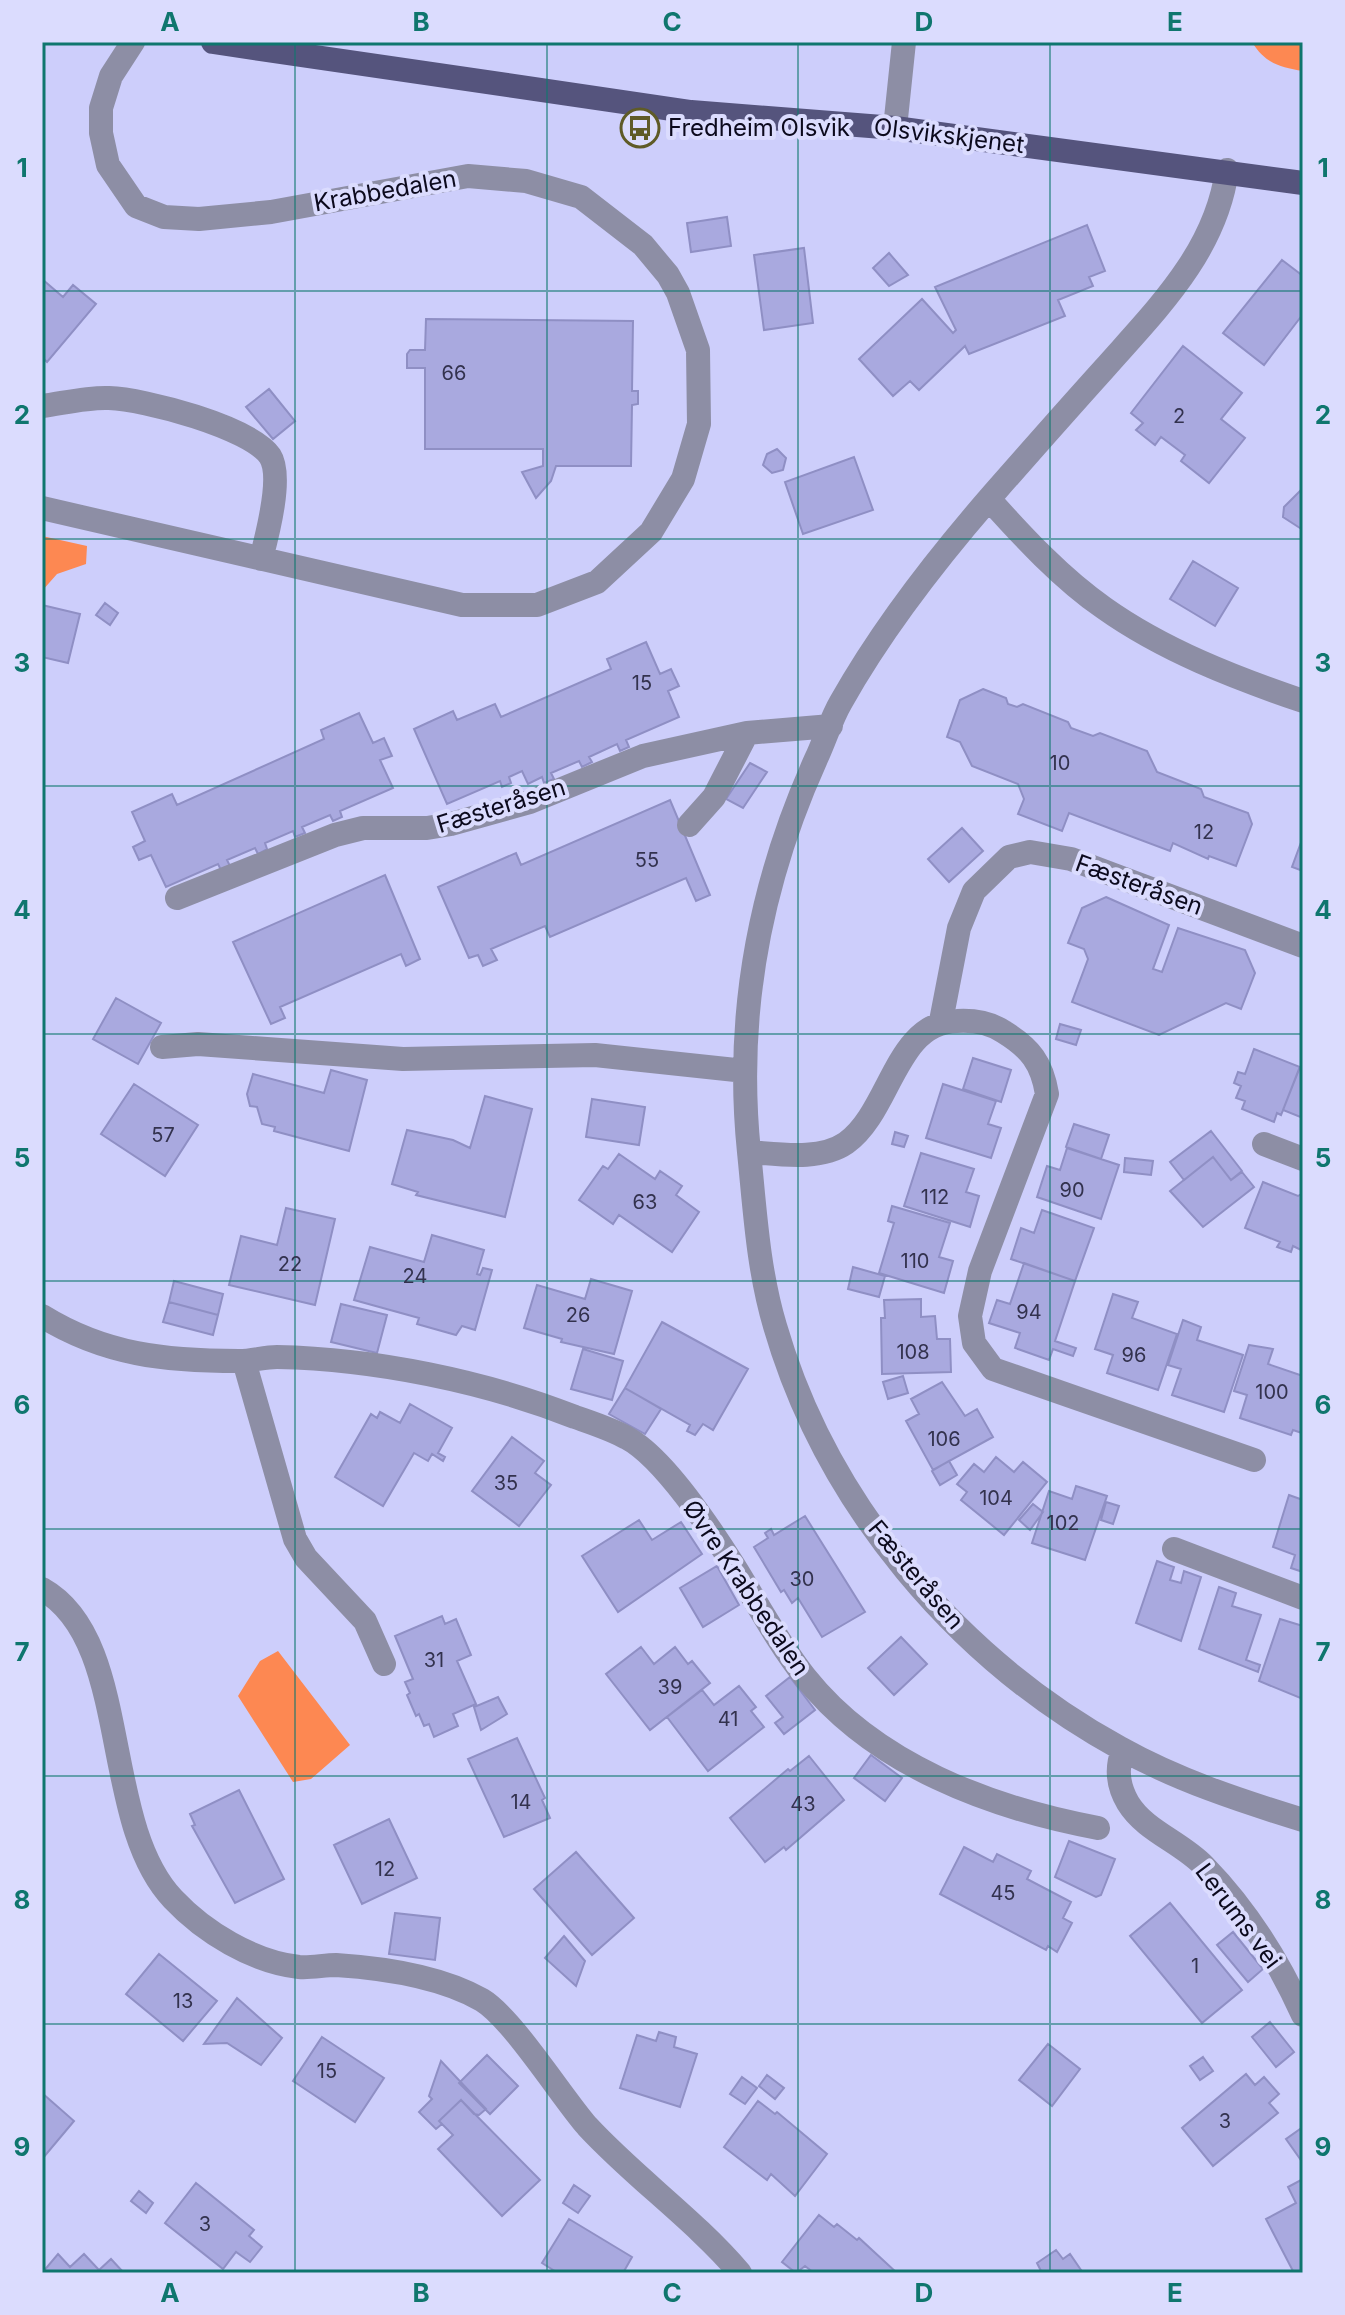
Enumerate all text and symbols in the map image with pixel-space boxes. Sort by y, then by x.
text: A [160,6,180,37]
text: B [412,6,430,37]
text: C [662,6,682,37]
text: D [915,6,933,37]
text: E [1167,6,1183,37]
bus stop icon: Fredheim Olsvik [619,107,661,149]
street label: Olsvikskjenet [872,112,1026,159]
place label: Fredheim Olsvik [668,113,850,142]
text: 1 [16,152,28,183]
text: 1 [1317,152,1329,183]
street label: Krabbedalen [311,164,458,217]
house number: 66 [442,361,466,385]
text: 2 [14,399,30,430]
text: 2 [1315,399,1331,430]
house number: 2 [1173,404,1185,428]
text: 3 [14,647,30,678]
text: 3 [1315,647,1331,678]
house number: 15 [632,671,652,695]
house number: 10 [1050,751,1070,775]
street label: Fæsteråsen [433,772,569,839]
house number: 12 [1194,820,1214,844]
house number: 55 [635,848,659,872]
street label: Fæsteråsen [1072,848,1207,921]
text: 4 [13,894,31,925]
text: 4 [1314,894,1332,925]
house number: 57 [151,1123,175,1147]
text: 5 [14,1142,30,1173]
text: 5 [1315,1142,1331,1173]
house number: 90 [1059,1178,1085,1202]
house number: 112 [921,1185,949,1209]
house number: 63 [633,1190,657,1214]
house number: 110 [901,1249,929,1273]
house number: 22 [278,1252,302,1276]
house number: 24 [403,1264,427,1288]
house number: 94 [1016,1300,1042,1324]
house number: 26 [566,1303,590,1327]
house number: 108 [896,1340,930,1364]
house number: 96 [1122,1343,1146,1367]
house number: 100 [1255,1380,1289,1404]
text: 6 [14,1389,30,1420]
text: 6 [1315,1389,1331,1420]
house number: 106 [927,1427,961,1451]
house number: 35 [494,1471,518,1495]
house number: 104 [979,1486,1013,1510]
street label: Øvre Krabbedalen [677,1494,816,1681]
house number: 102 [1047,1511,1079,1535]
street label: Fæsteråsen [862,1514,970,1635]
house number: 30 [790,1567,814,1591]
text: 7 [14,1636,30,1667]
text: 7 [1315,1636,1331,1667]
house number: 31 [424,1648,444,1672]
house number: 39 [658,1675,682,1699]
house number: 41 [718,1707,738,1731]
house number: 14 [510,1790,532,1814]
house number: 43 [790,1792,816,1816]
house number: 12 [375,1857,395,1881]
street label: Lerums vei [1189,1857,1287,1974]
house number: 45 [990,1881,1016,1905]
text: 8 [14,1884,30,1915]
text: 8 [1315,1884,1331,1915]
house number: 1 [1191,1954,1199,1978]
house number: 13 [173,1989,193,2013]
house number: 15 [317,2059,337,2083]
house number: 3 [1219,2109,1231,2133]
text: 9 [14,2131,30,2162]
text: 9 [1315,2131,1331,2162]
house number: 3 [199,2212,211,2236]
text: A [160,2277,180,2308]
text: B [412,2277,430,2308]
text: C [662,2277,682,2308]
text: D [915,2277,933,2308]
text: E [1167,2277,1183,2308]

